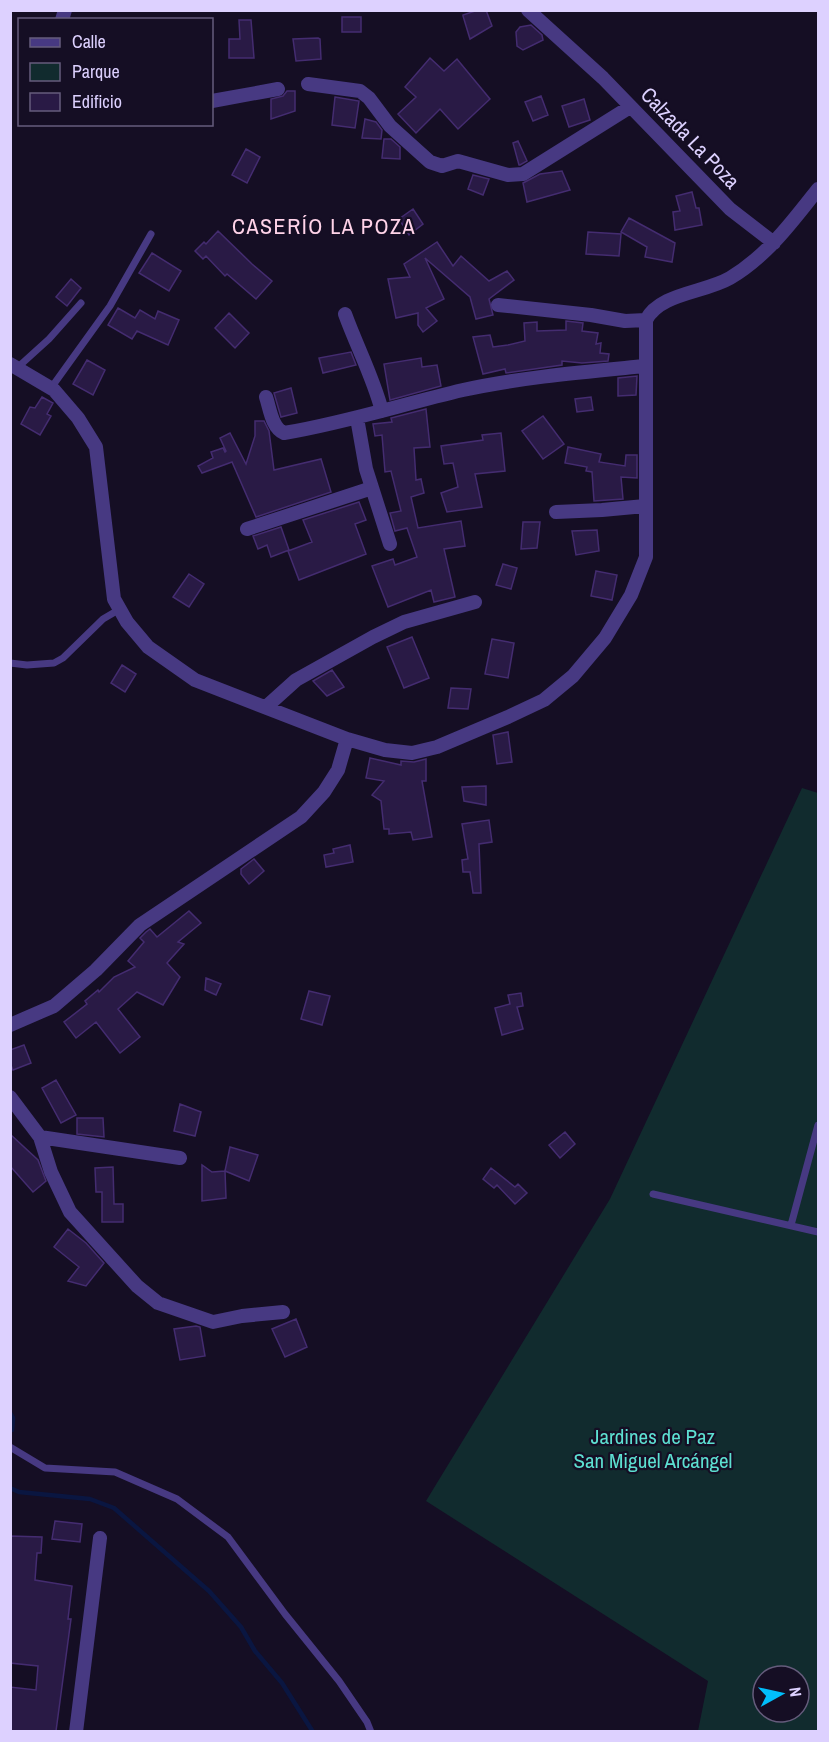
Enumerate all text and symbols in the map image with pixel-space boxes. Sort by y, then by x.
legend [18,18,213,126]
text: Calle [72,29,106,54]
text: Parque [72,59,120,84]
street label: Calzada La Poza [634,80,747,195]
text: Edificio [72,89,122,114]
district label: CASERÍO LA POZA [232,211,416,241]
park label: Jardines de Paz San Miguel Arcángel [574,1422,732,1475]
north arrow [751,1664,811,1724]
text: N [784,1686,807,1698]

